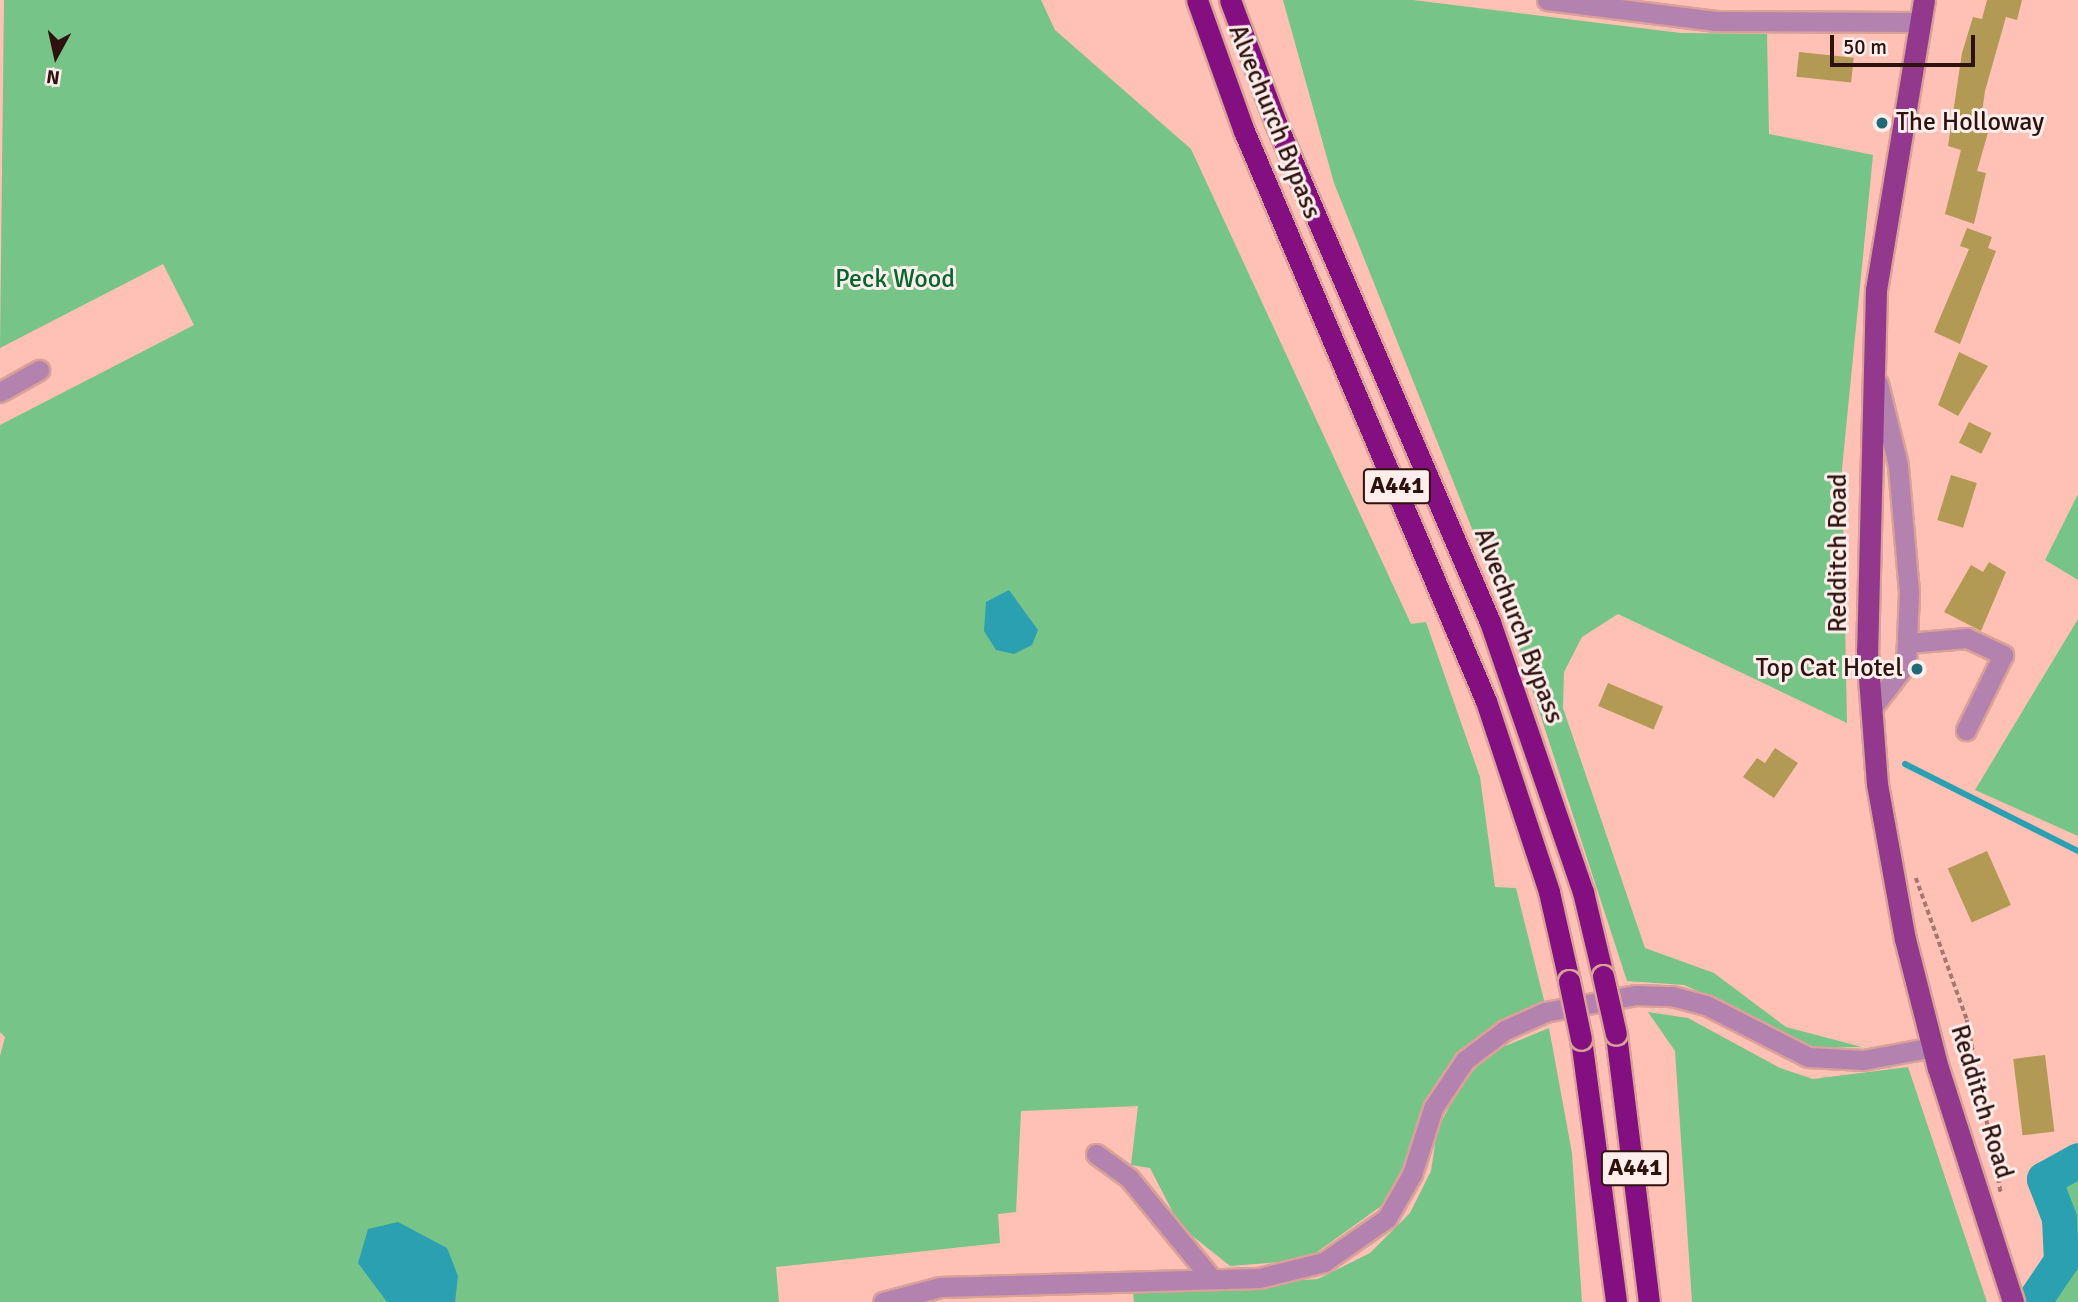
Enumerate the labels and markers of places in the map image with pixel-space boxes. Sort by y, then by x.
place label: The Holloway [1896,107,2044,139]
marker: The Holloway [1874,115,1890,131]
place label: Top Cat Hotel [1756,653,1903,685]
marker: Top Cat Hotel [1909,661,1925,677]

